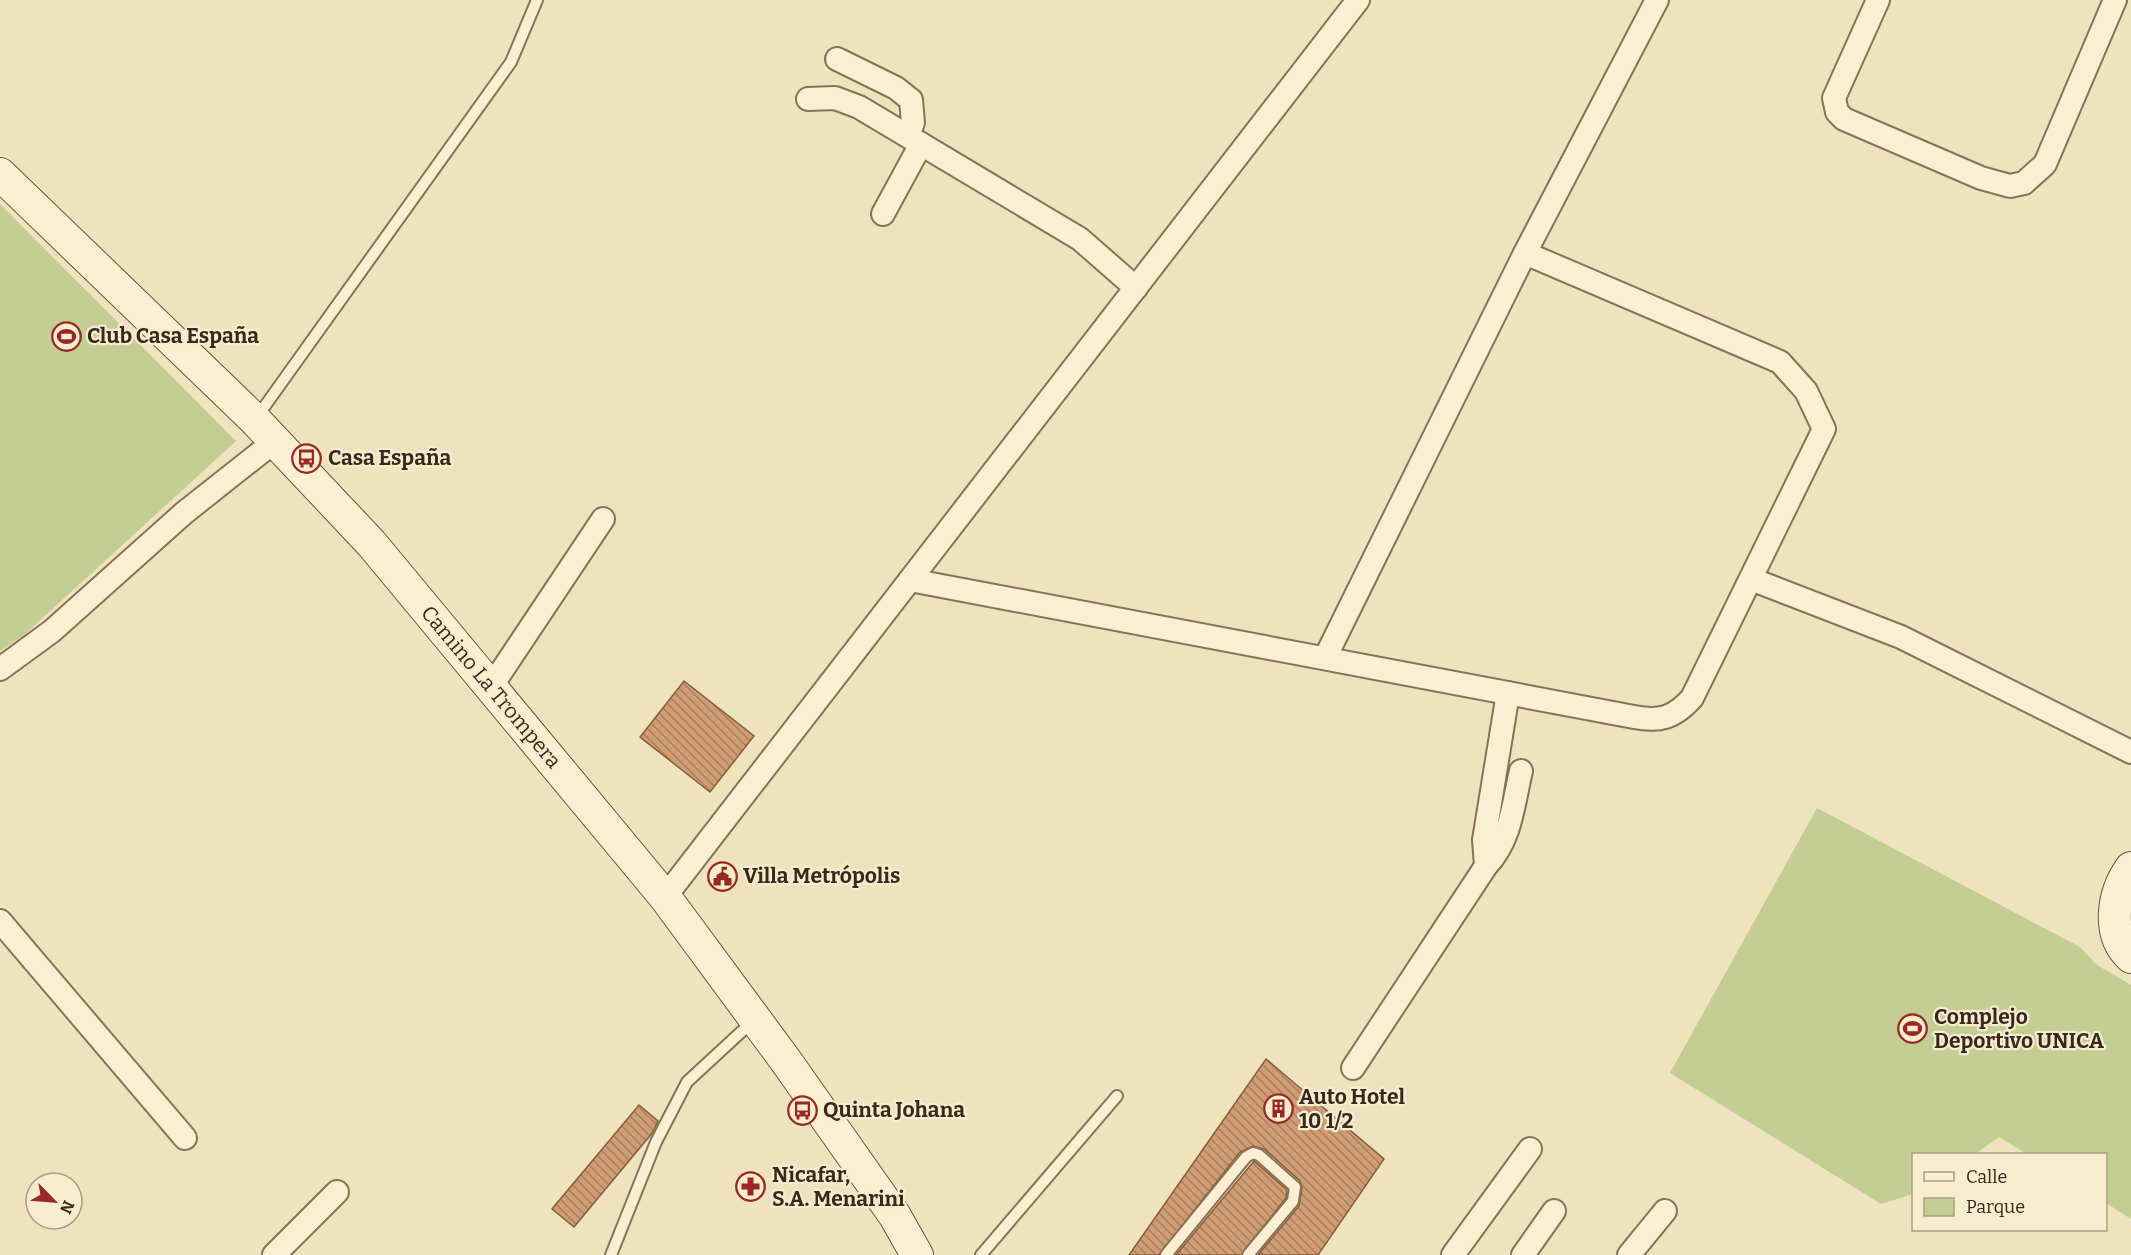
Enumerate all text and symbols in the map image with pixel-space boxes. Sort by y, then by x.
sports icon: Club Casa España [50,320,82,352]
place label: Club Casa España [87,323,259,349]
bus stop icon: Casa España [291,442,323,474]
place label: Casa España [328,445,451,471]
street label: Camino La Trompera [415,600,567,774]
public building icon: Villa Metrópolis [706,860,738,892]
place label: Villa Metrópolis [743,863,900,889]
place label: Complejo Deportivo UNICA [1934,1004,2104,1054]
sports icon: Complejo Deportivo UNICA [1897,1013,1929,1045]
place label: Auto Hotel 10 1/2 [1299,1084,1406,1134]
building icon: Auto Hotel 10 1/2 [1262,1093,1294,1125]
bus stop icon: Quinta Johana [786,1094,818,1126]
place label: Quinta Johana [823,1097,965,1123]
legend [1912,1153,2107,1231]
place label: Nicafar, S.A. Menarini [772,1162,905,1212]
text: Calle [1966,1166,2007,1188]
north arrow [24,1171,84,1231]
pharmacy icon: Nicafar, S.A. Menarini [735,1171,767,1203]
text: Parque [1966,1196,2025,1218]
text: N [56,1198,78,1217]

